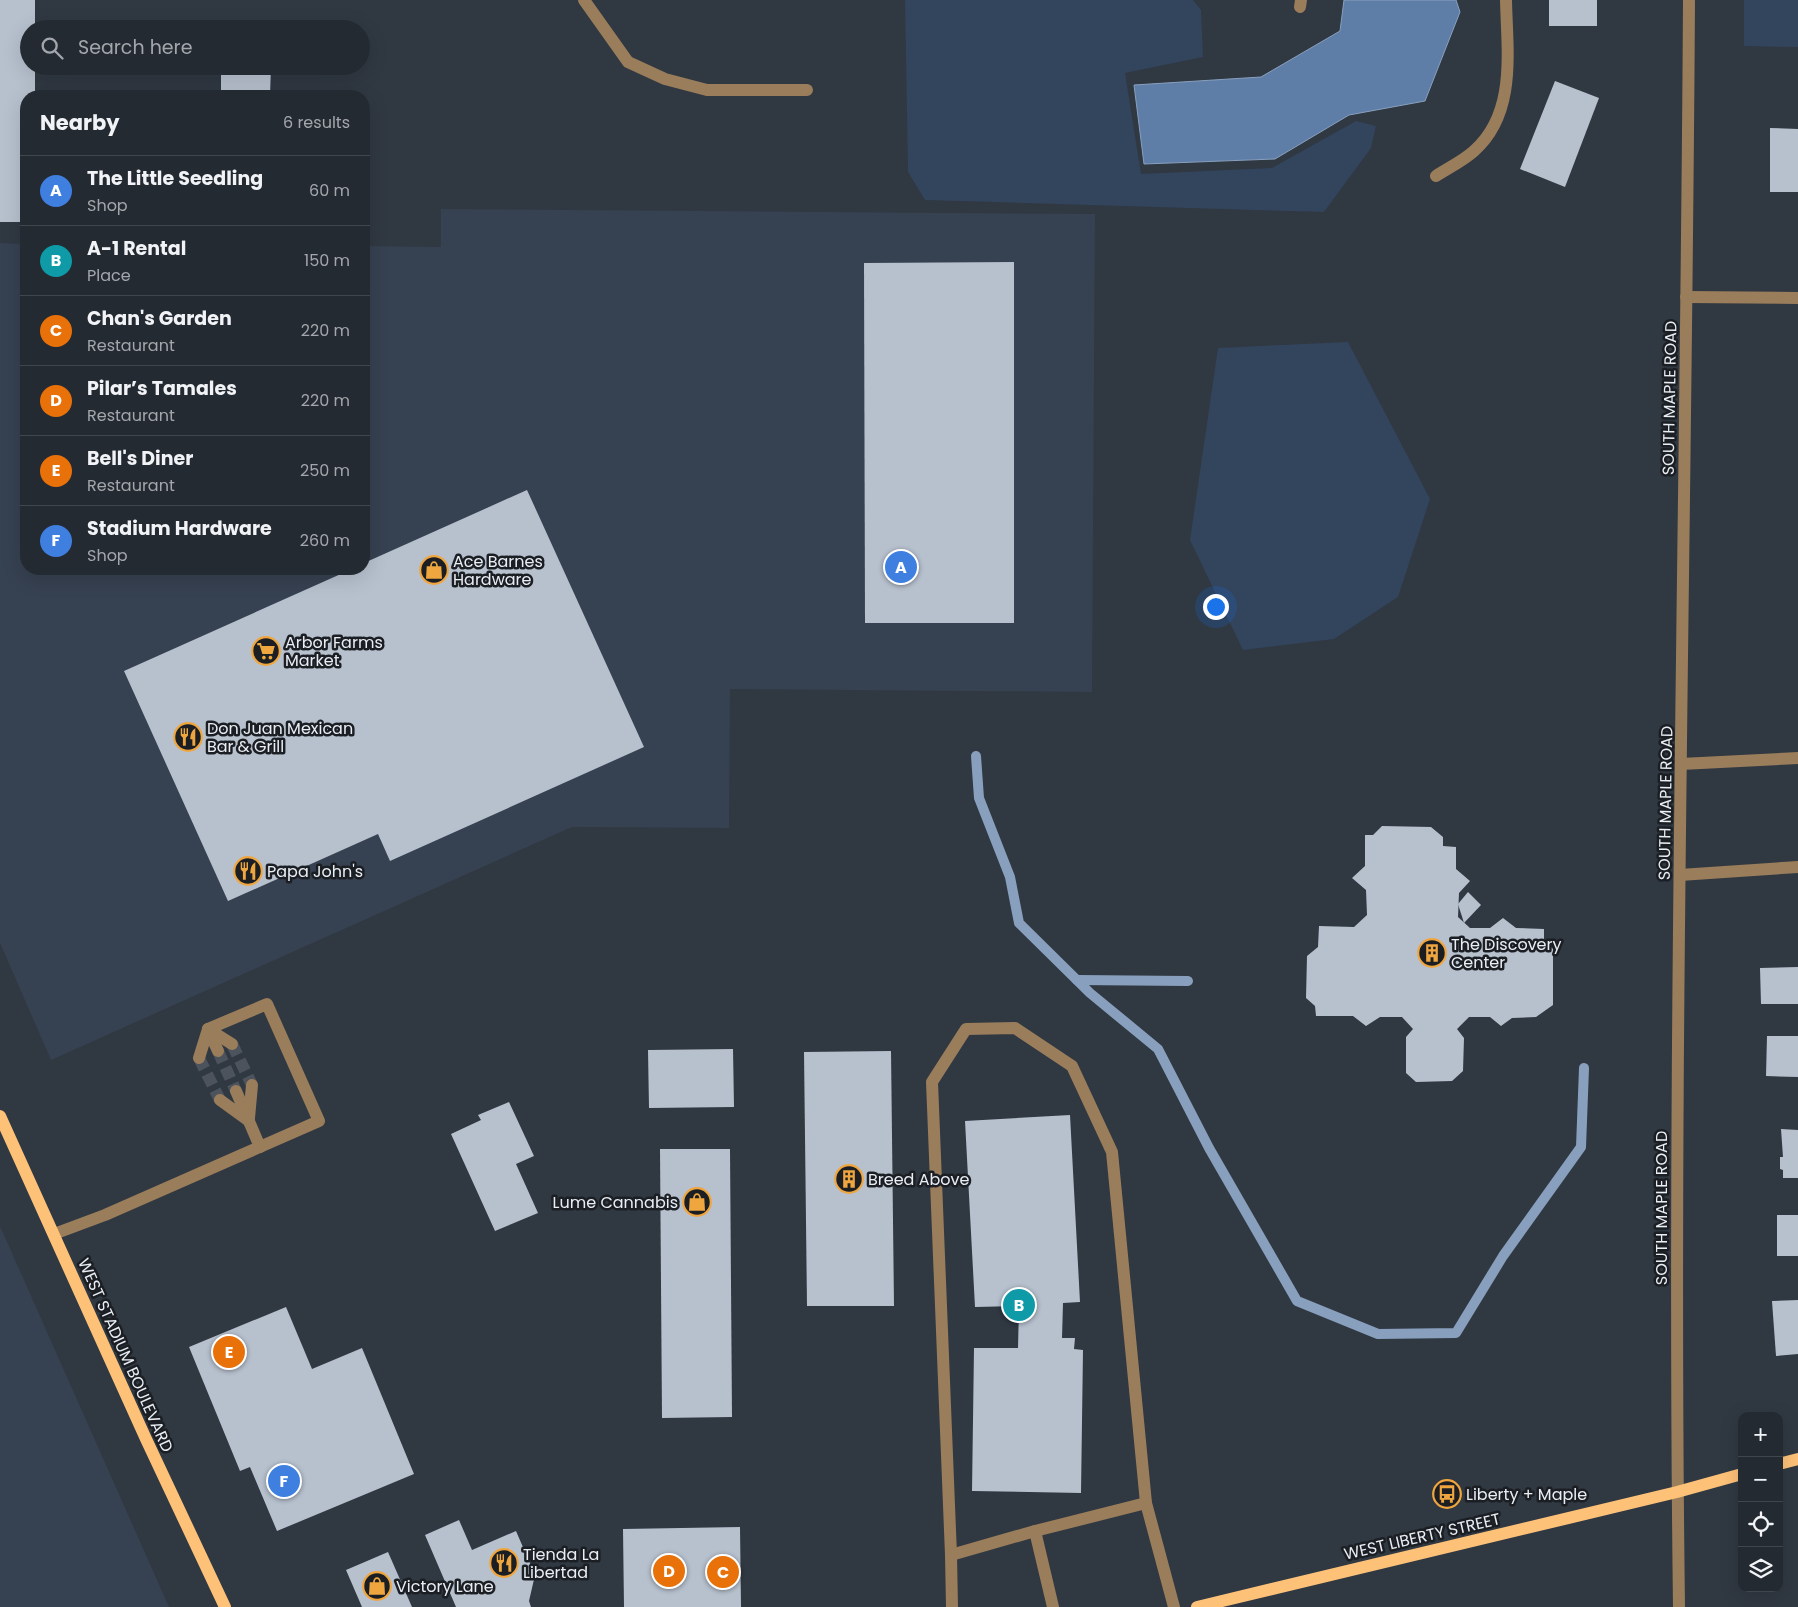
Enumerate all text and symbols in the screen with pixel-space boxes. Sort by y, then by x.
search box [20,20,370,75]
icon: search [38,34,66,62]
text: Search here [78,34,192,61]
text: Nearby [40,108,120,137]
text: 6 results [283,111,350,134]
text: The Little Seedling [87,165,263,192]
text: A [50,179,62,202]
text: 60 m [309,179,350,202]
text: Shop [87,194,128,217]
text: A-1 Rental [87,235,186,262]
text: B [51,249,61,272]
text: 150 m [304,249,350,272]
text: Place [87,264,131,287]
text: Chan's Garden [87,305,232,332]
text: C [50,319,62,342]
text: 220 m [301,319,350,342]
street label: SOUTH MAPLE ROAD [1657,321,1682,475]
text: Restaurant [87,334,175,357]
text: Pilar’s Tamales [87,375,237,402]
text: D [50,389,62,412]
text: 220 m [301,389,350,412]
text: Restaurant [87,404,175,427]
text: Bell's Diner [87,445,193,472]
text: E [52,459,60,482]
text: 250 m [300,459,350,482]
text: Restaurant [87,474,175,497]
text: Stadium Hardware [87,515,272,542]
text: F [52,529,60,552]
text: 260 m [300,529,350,552]
text: Shop [87,544,128,567]
pin: A [885,548,917,586]
place label: Ace Barnes Hardware [453,550,543,591]
shop icon: Ace Barnes Hardware [419,555,449,585]
your location [1203,594,1229,620]
place label: Arbor Farms Market [285,631,383,672]
supermarket icon: Arbor Farms Market [251,636,281,666]
place label: Don Juan Mexican Bar & Grill [207,717,353,758]
restaurant icon: Don Juan Mexican Bar & Grill [173,722,203,752]
street label: SOUTH MAPLE ROAD [1653,726,1678,880]
restaurant icon: Papa John's [233,856,263,886]
place label: Papa John's [267,860,363,883]
place label: The Discovery Center [1451,933,1562,974]
building icon: The Discovery Center [1417,938,1447,968]
street label: SOUTH MAPLE ROAD [1650,1131,1673,1285]
building icon: Breed Above [834,1164,864,1194]
place label: Breed Above [868,1168,970,1191]
shop icon: Lume Cannabis [682,1187,712,1217]
place label: Lume Cannabis [553,1191,678,1214]
street label: WEST STADIUM BOULEVARD [72,1255,179,1456]
pin: B [1003,1286,1035,1324]
pin: E [213,1333,245,1371]
map controls [1738,1412,1783,1592]
button: + [1738,1412,1783,1457]
button: − [1738,1457,1783,1502]
pin: F [268,1462,300,1500]
bus stop icon: Liberty + Maple [1432,1479,1462,1509]
place label: Liberty + Maple [1466,1483,1587,1506]
button: locate [1738,1502,1783,1547]
street label: WEST LIBERTY STREET [1342,1507,1503,1566]
place label: Tienda La Libertad [523,1543,599,1584]
button: layers [1738,1547,1783,1592]
restaurant icon: Tienda La Libertad [489,1548,519,1578]
pin: D [653,1552,685,1590]
pin: C [707,1553,739,1591]
shop icon: Victory Lane [362,1571,392,1601]
place label: Victory Lane [396,1575,494,1598]

